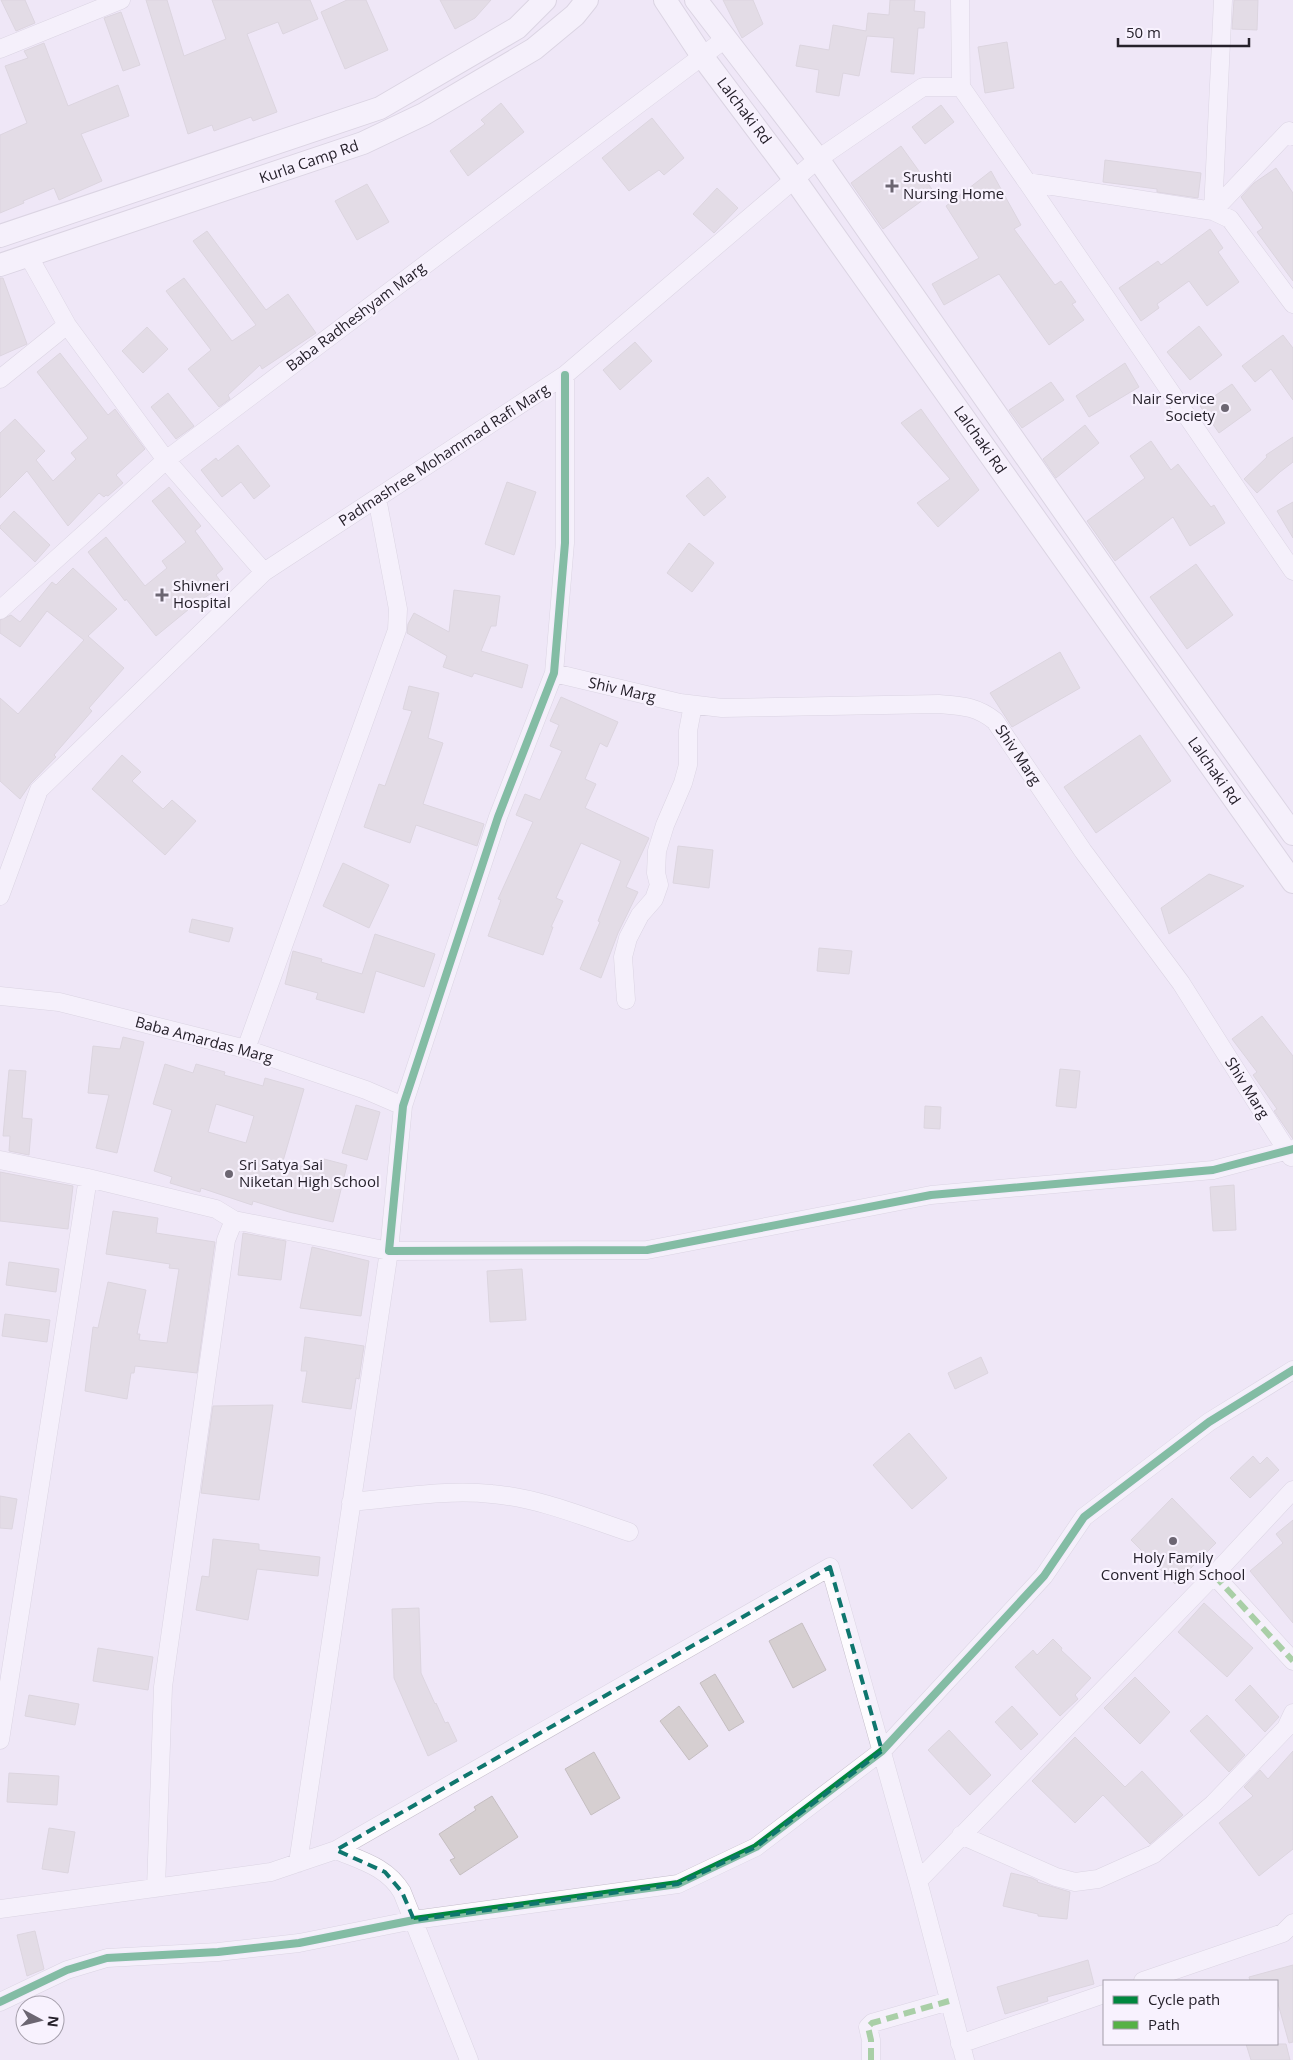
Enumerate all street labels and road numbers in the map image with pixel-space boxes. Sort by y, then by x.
street label: Lalchaki Rd [713,73,776,148]
street label: Kurla Camp Rd [256,135,361,187]
street label: Baba Radheshyam Marg [282,257,429,375]
street label: Padmashree Mohammad Rafi Marg [334,378,553,530]
street label: Lalchaki Rd [950,401,1012,477]
street label: Shiv Marg [587,672,658,706]
street label: Shiv Marg [991,720,1046,789]
street label: Lalchaki Rd [1184,732,1246,808]
street label: Baba Amardas Marg [133,1011,275,1067]
street label: Shiv Marg [1221,1053,1275,1122]

